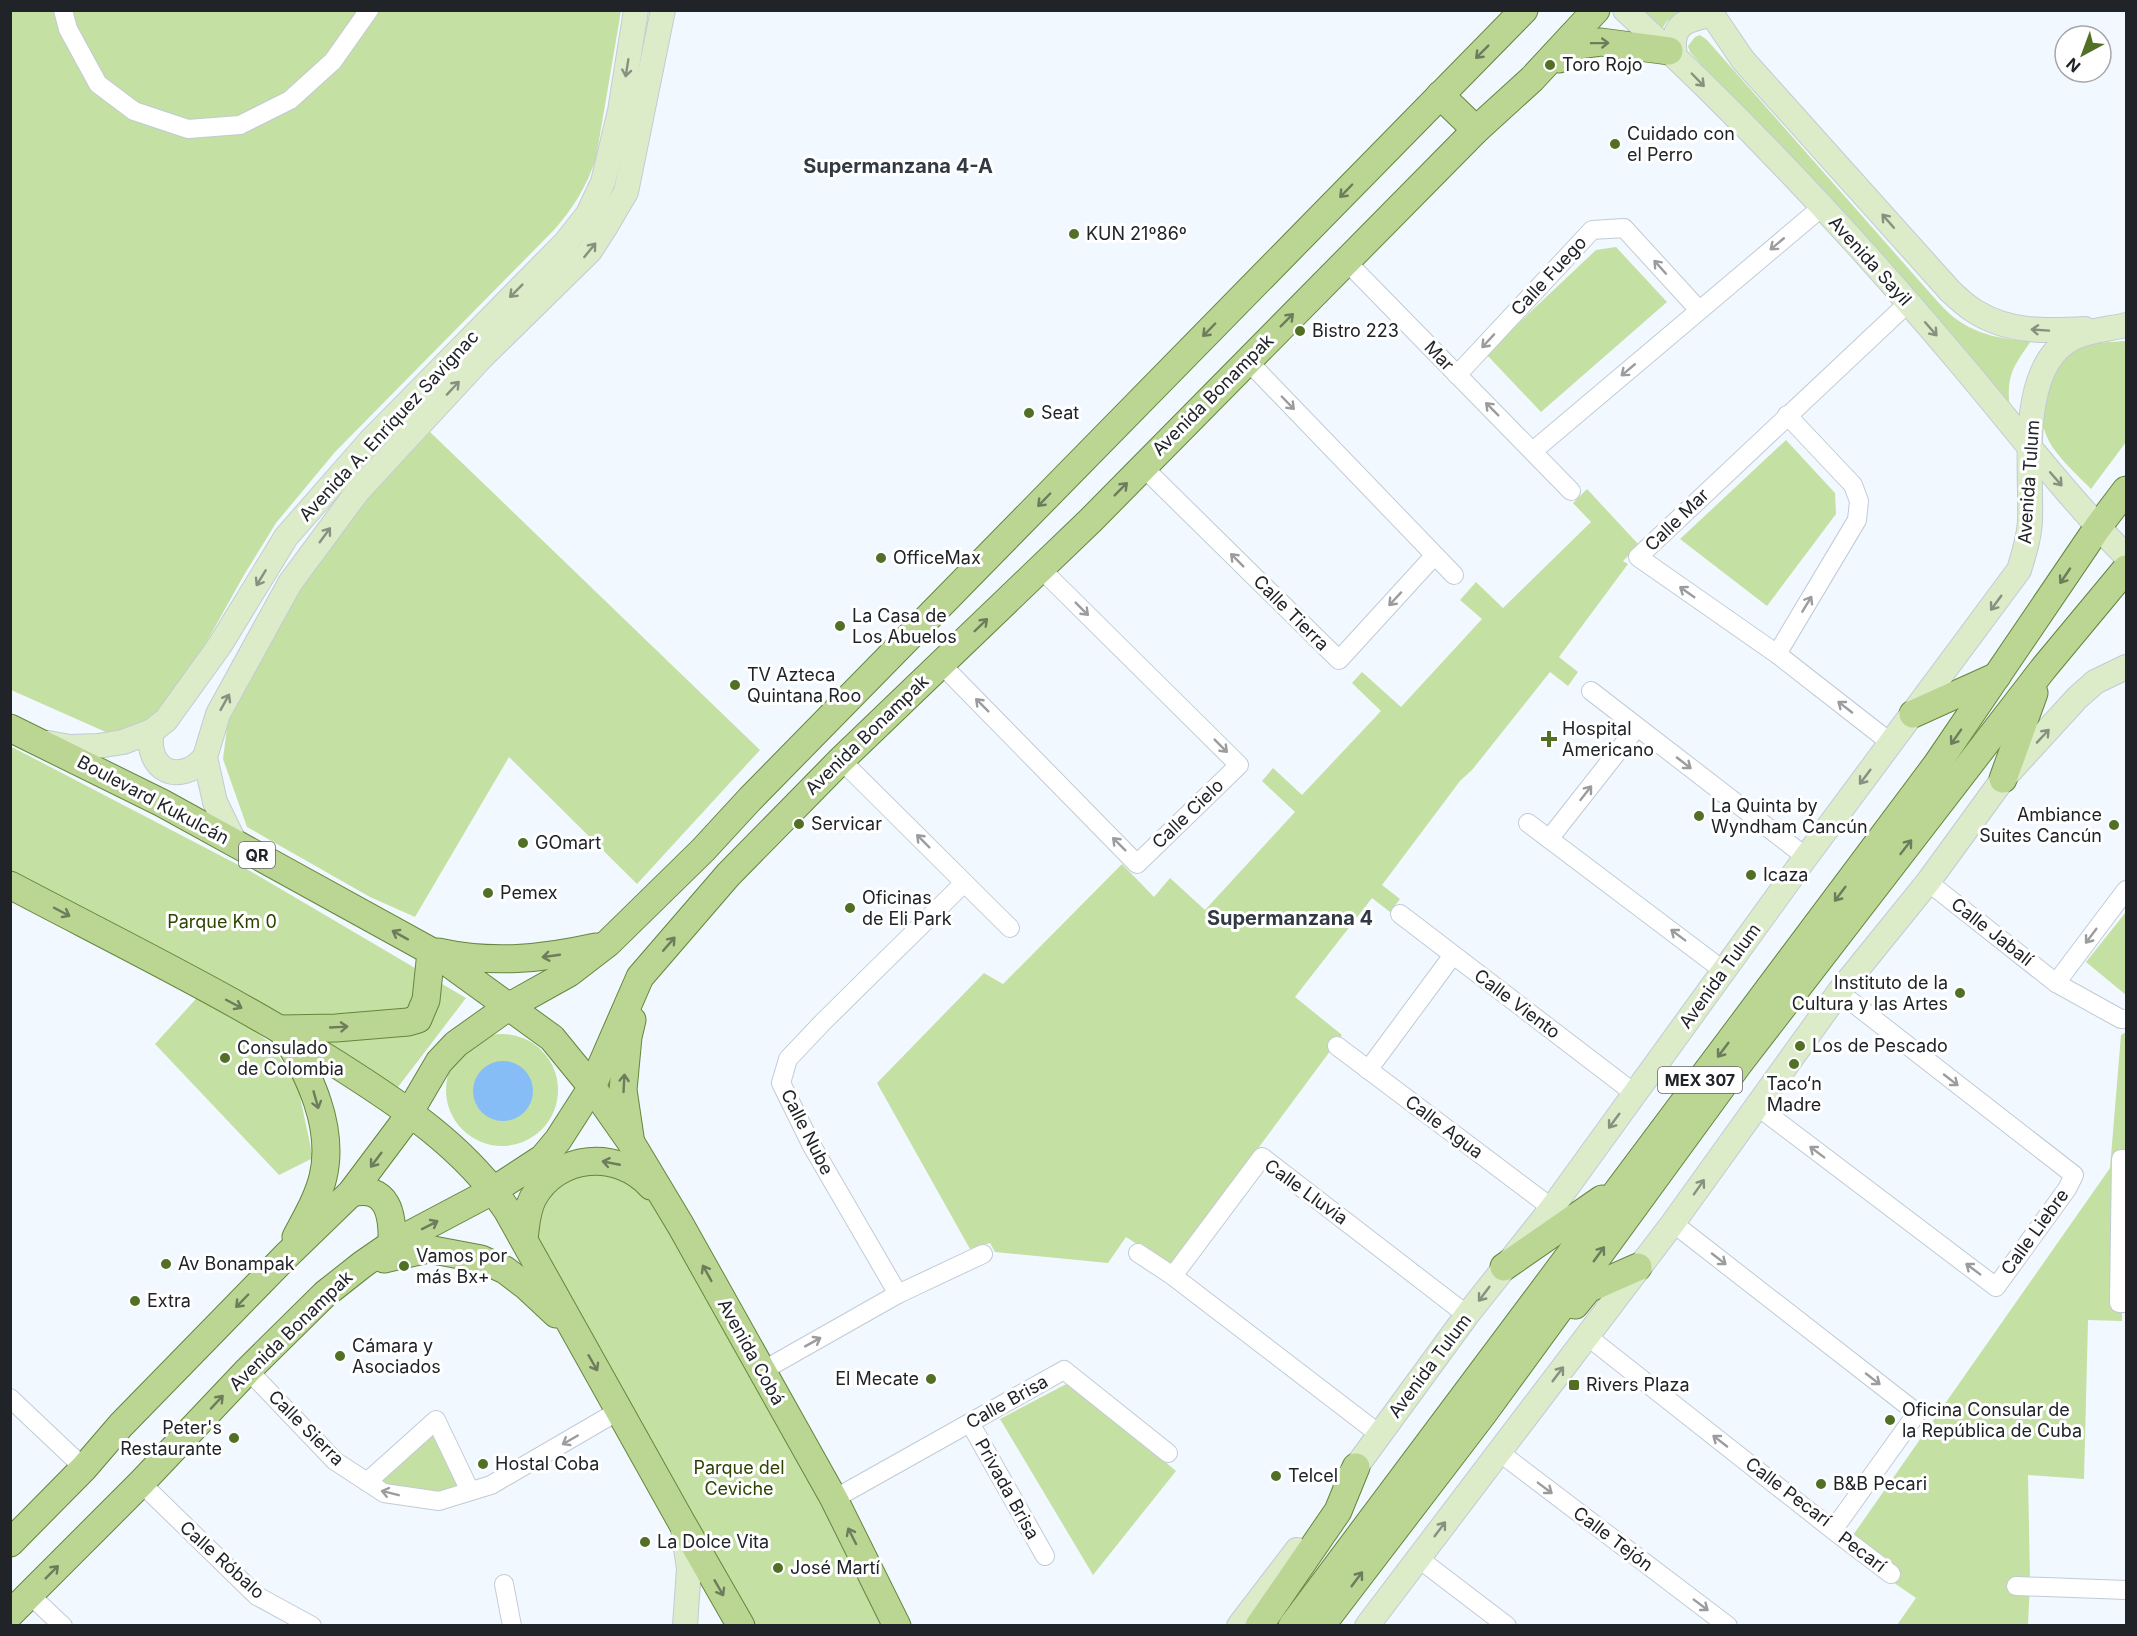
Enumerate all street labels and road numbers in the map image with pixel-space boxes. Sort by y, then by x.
street label: Avenida Sayil [1825,212,1916,310]
street label: Calle Fuego [1507,232,1591,320]
street label: Avenida A. Enríquez Savignac [295,326,483,525]
street label: Avenida Bonampak [1148,330,1278,460]
street label: Mar [1420,336,1459,375]
street label: Avenida Tulum [2014,419,2043,545]
street label: Calle Mar [1640,484,1713,555]
street label: Calle Tierra [1249,571,1333,655]
street label: Avenida Bonampak [801,670,933,799]
street label: Boulevard Kukulcán [74,751,233,848]
street label: Calle Cielo [1148,775,1228,853]
road number: QR [239,842,275,868]
street label: Calle Jabalí [1947,893,2038,970]
street label: Avenida Tulum [1675,919,1765,1032]
street label: Calle Viento [1470,965,1564,1043]
road number: MEX 307 [1658,1067,1742,1093]
street label: Calle Nube [777,1085,838,1178]
street label: Calle Agua [1401,1091,1487,1163]
street label: Calle Lluvia [1261,1155,1352,1229]
street label: Calle Liebre [1997,1185,2073,1279]
street label: Avenida Bonampak [225,1266,357,1395]
street label: Avenida Cobá [714,1295,789,1408]
street label: Avenida Tulum [1384,1310,1475,1422]
street label: Calle Brisa [962,1370,1051,1433]
street label: Calle Sierra [264,1386,348,1470]
street label: Privada Brisa [971,1435,1044,1543]
street label: Calle Pecarí [1741,1453,1836,1531]
street label: Calle Tejón [1569,1502,1657,1575]
street label: Calle Róbalo [176,1516,269,1603]
street label: Pecarí [1834,1527,1891,1577]

